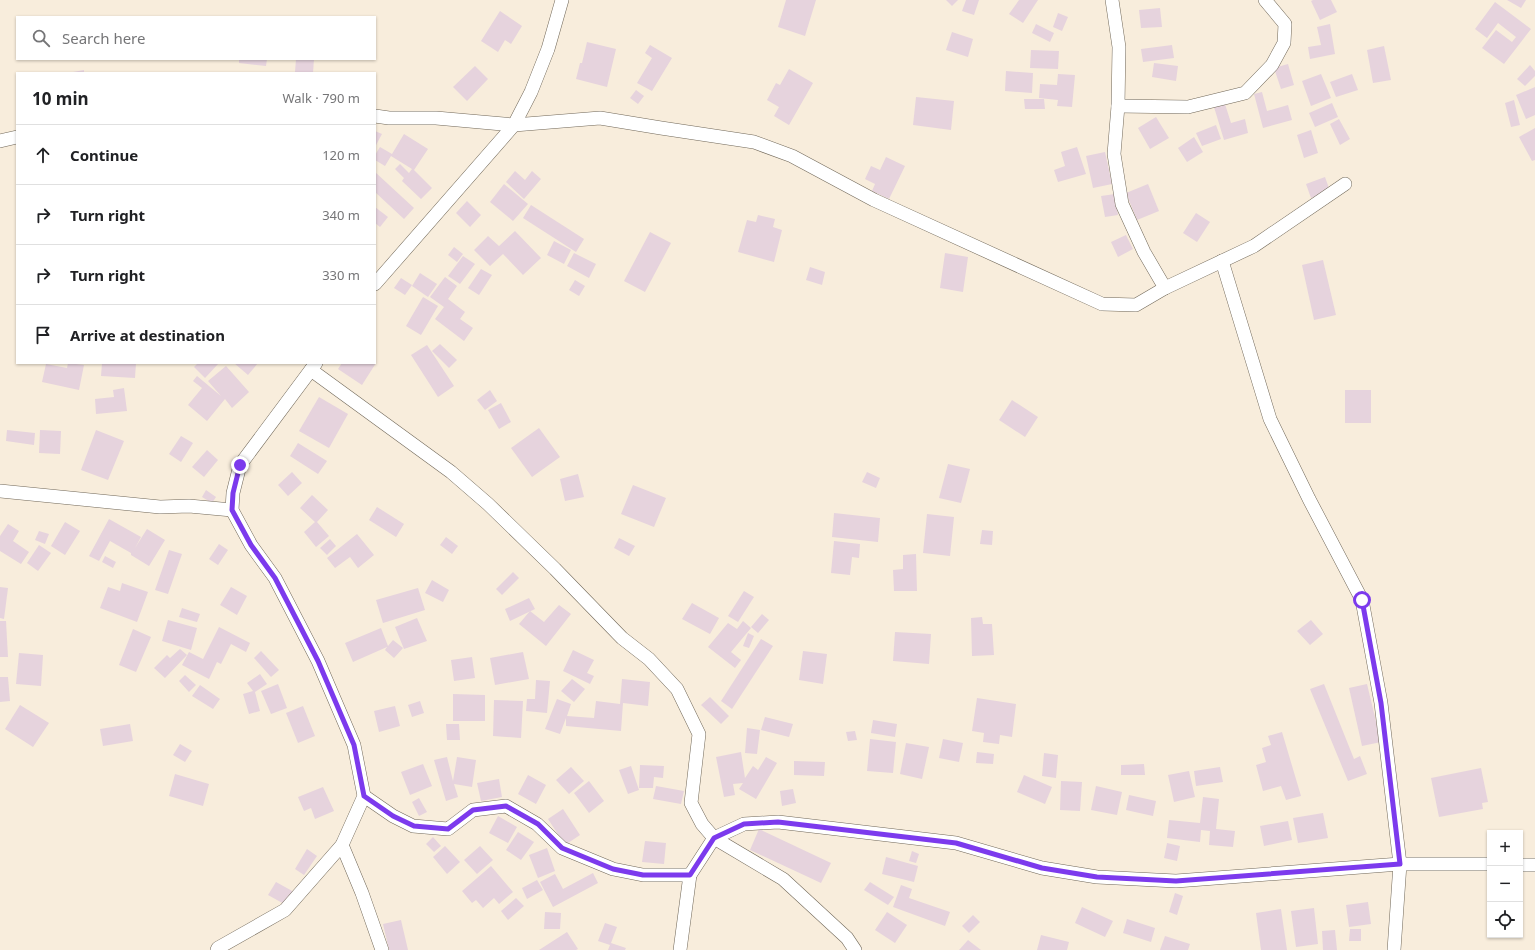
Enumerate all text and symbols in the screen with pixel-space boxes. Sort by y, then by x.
search box [16,16,376,60]
icon: search [30,27,52,49]
text: Search here [62,28,145,48]
text: 10 min [32,87,89,110]
text: Walk · 790 m [282,89,360,107]
icon: ahead [32,144,54,166]
text: Continue [70,145,138,165]
text: 120 m [322,146,360,164]
icon: right [32,204,54,226]
text: Turn right [70,205,145,225]
text: 340 m [322,206,360,224]
icon: right [32,264,54,286]
text: Turn right [70,265,145,285]
text: 330 m [322,266,360,284]
icon: arrive [32,324,54,346]
text: Arrive at destination [70,325,225,345]
route end [231,456,249,474]
route start [1353,591,1371,609]
map controls [1487,830,1523,938]
button: + [1487,830,1523,866]
button: − [1487,866,1523,902]
button: locate [1487,902,1523,938]

